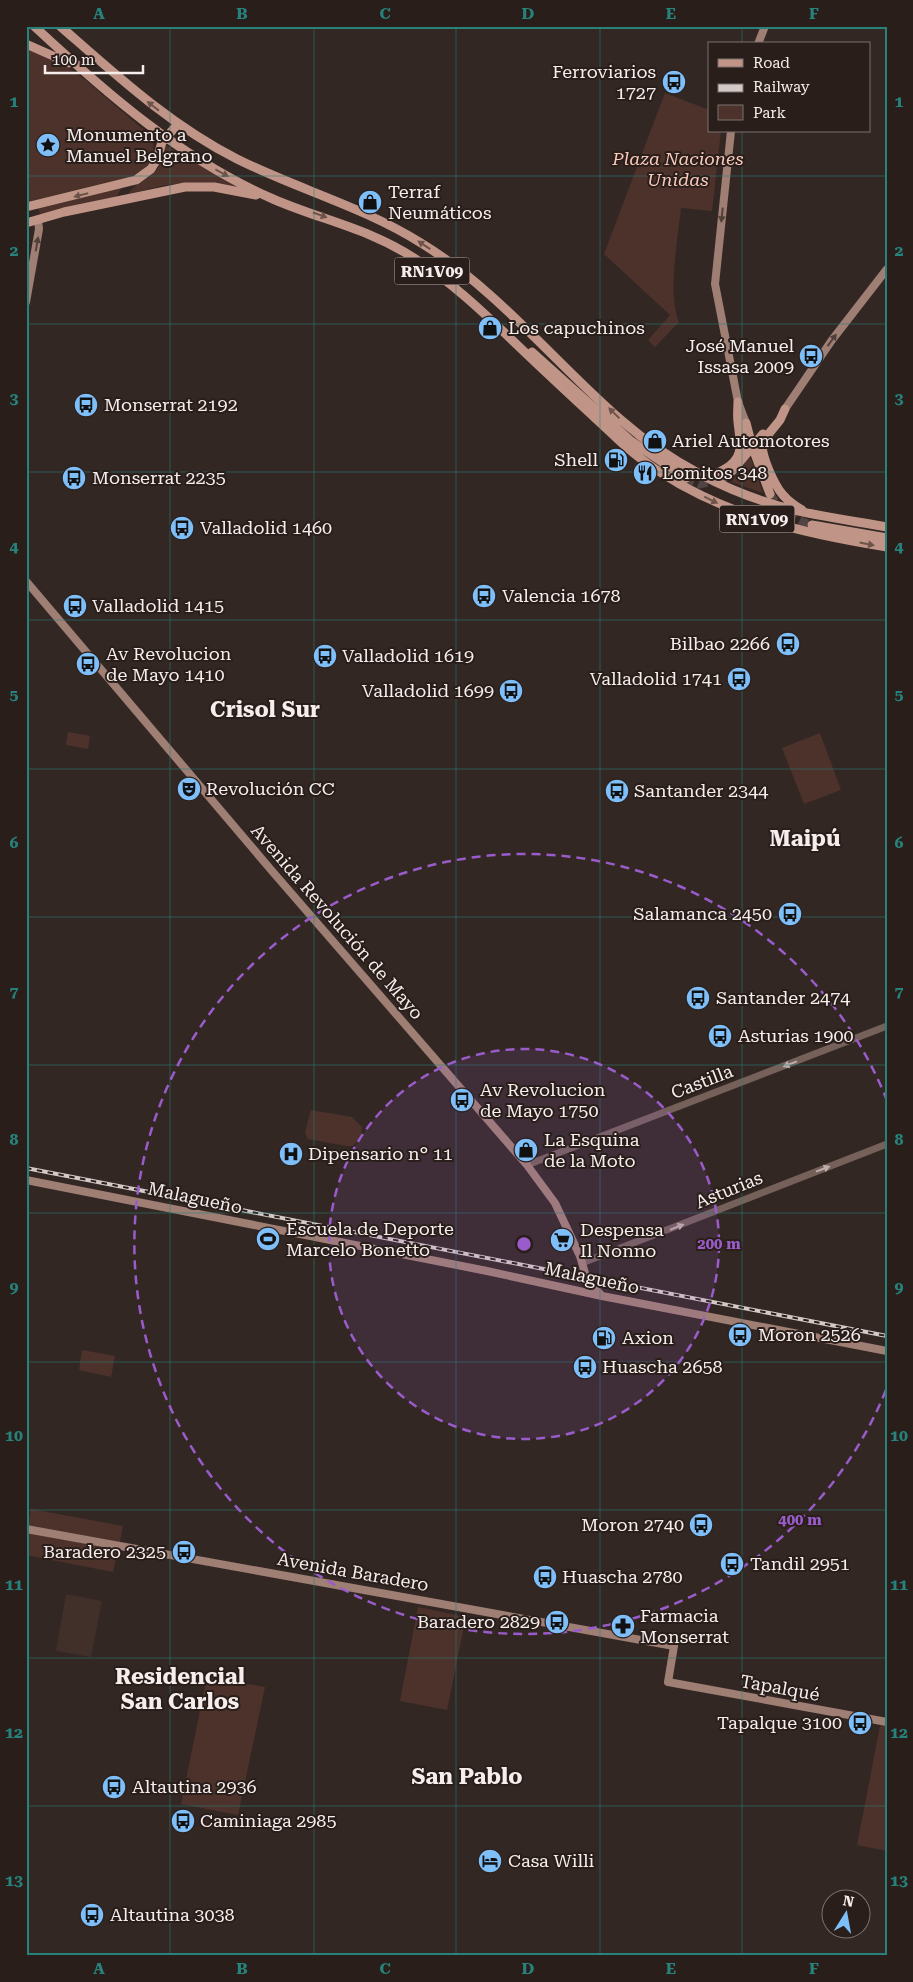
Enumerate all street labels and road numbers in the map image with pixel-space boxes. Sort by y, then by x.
road number: RN1V09 [394,258,470,284]
road number: RN1V09 [720,506,794,532]
street label: Avenida Revolución de Mayo [247,820,428,1024]
street label: Castilla [668,1060,736,1103]
street label: Asturias [692,1167,766,1213]
street label: Malagueño [146,1177,244,1218]
street label: Malagueño [543,1257,641,1298]
street label: Avenida Baradero [276,1548,430,1595]
street label: Tapalqué [739,1670,821,1705]

